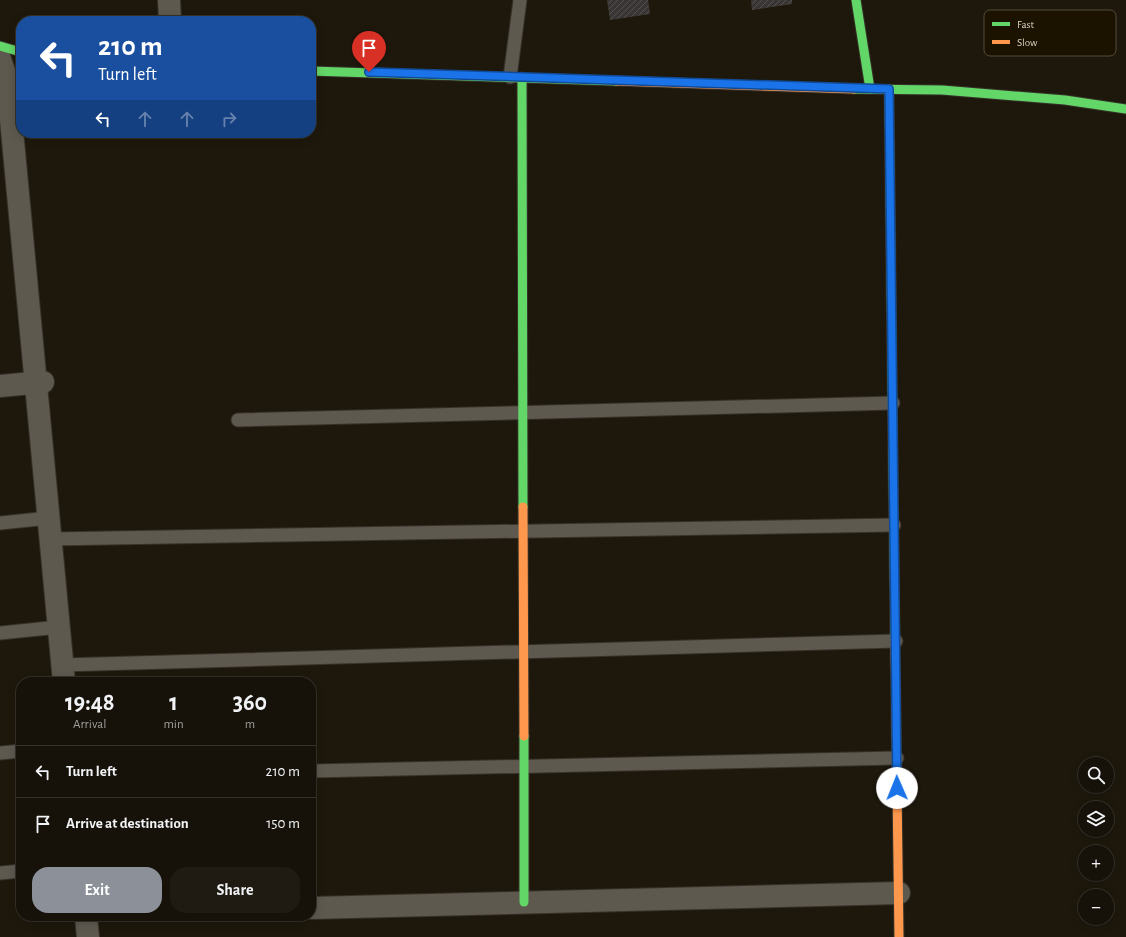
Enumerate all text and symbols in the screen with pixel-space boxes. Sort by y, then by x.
legend [984,10,1116,56]
text: Fast [1017,19,1035,30]
pin [352,31,386,72]
icon: left [32,32,84,84]
text: 210 m [98,33,163,61]
icon: arrive [358,37,380,59]
text: Slow [1017,37,1038,48]
text: Turn left [98,66,157,84]
icon: left [92,108,114,130]
icon: ahead [134,108,156,130]
icon: ahead [176,108,198,130]
icon: right [218,108,240,130]
text: 19:48 [65,691,115,715]
text: 1 [169,691,178,715]
text: 360 [233,691,267,715]
text: Arrival [73,718,106,731]
text: min [163,718,184,731]
text: m [245,718,255,731]
map controls [1078,757,1114,925]
button: search [1078,757,1114,793]
icon: left [32,761,54,783]
text: Turn left [66,764,117,779]
text: 210 m [266,764,300,779]
position arrow [876,767,918,809]
button: layers [1078,801,1114,837]
icon: arrive [32,813,54,835]
text: Arrive at destination [66,816,189,831]
text: 150 m [266,816,300,831]
button: + [1078,845,1114,881]
button: Exit [32,867,162,913]
button: Share [170,867,300,913]
button: − [1078,889,1114,925]

